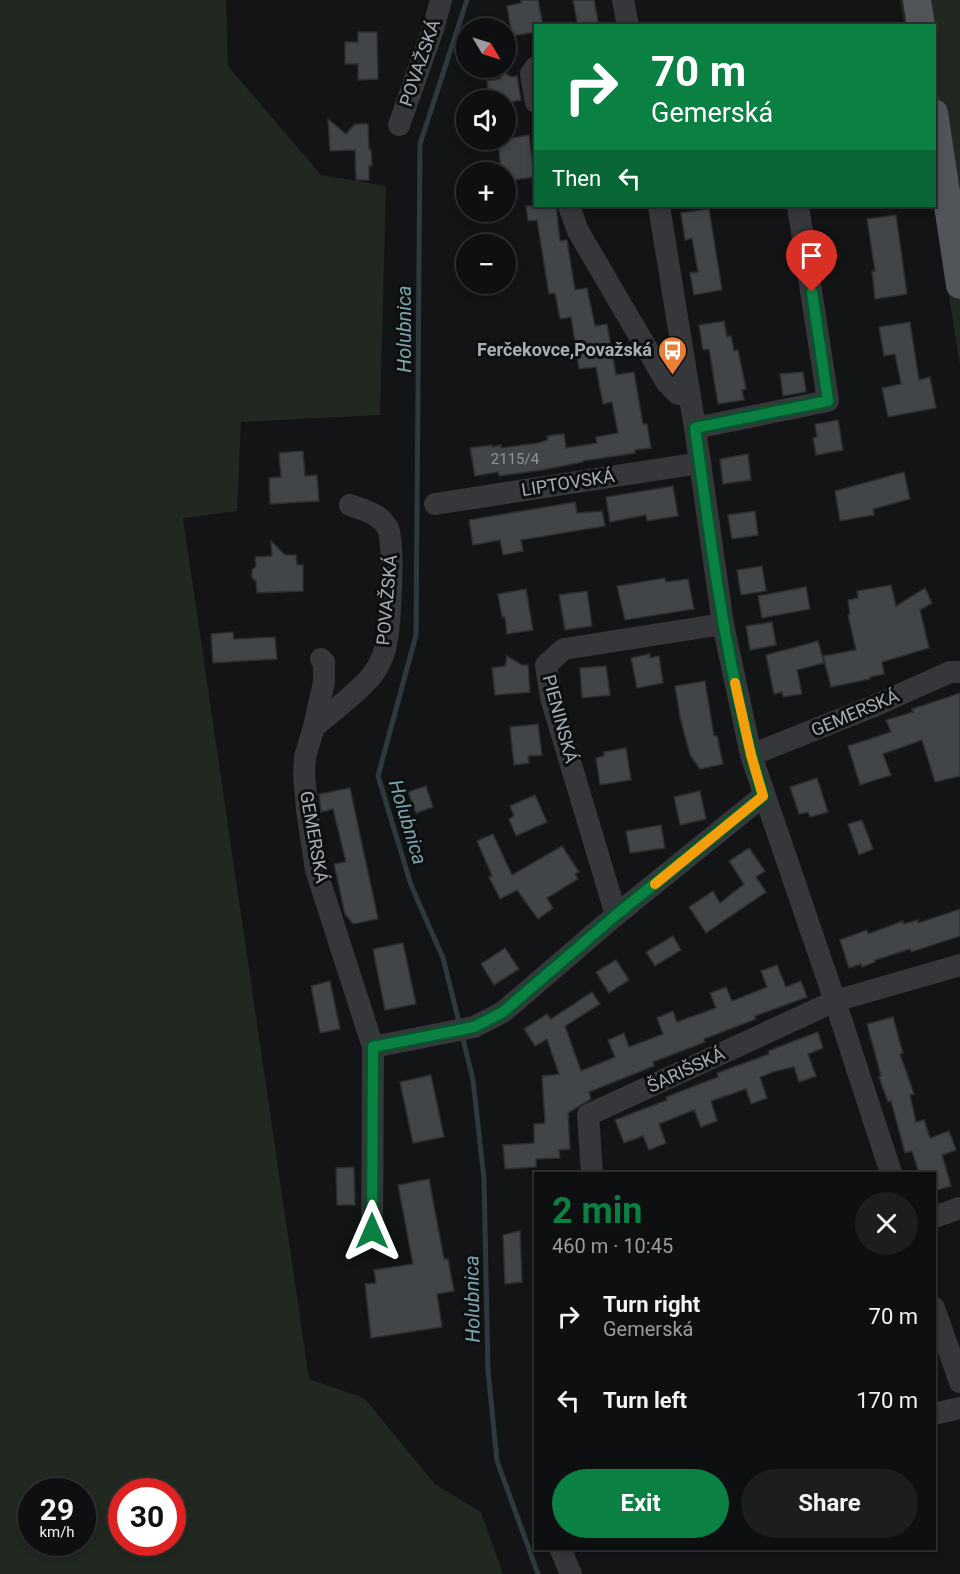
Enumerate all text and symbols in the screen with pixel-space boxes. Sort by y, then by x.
street label: POVAŽSKÁ [395,16,444,109]
north arrow [456,18,516,78]
map controls [456,18,516,294]
text: 70 m [651,47,746,96]
icon: right [552,48,630,126]
button: sound [456,90,516,150]
text: Gemerská [651,97,773,129]
button: + [456,162,516,222]
icon: left [613,162,646,195]
text: Then [552,166,601,191]
pin [786,230,837,292]
button: − [456,234,516,294]
icon: arrive [795,239,828,272]
water label: Holubnica [392,285,416,373]
bus stop icon: Ferčekovce,Považská [657,334,689,376]
place label: Ferčekovce,Považská [477,339,652,360]
house number: 2115/4 [491,450,540,468]
street label: LIPTOVSKÁ [520,465,616,500]
street label: POVAŽSKÁ [372,554,401,646]
street label: PIENINSKÁ [539,672,582,766]
street label: GEMERSKÁ [808,685,902,740]
water label: Holubnica [384,777,432,867]
street label: GEMERSKÁ [296,789,333,885]
street label: ŠARIŠSKÁ [644,1042,728,1097]
text: 2 min [552,1190,643,1232]
button: close [855,1192,918,1255]
position arrow [340,1199,404,1263]
text: 460 m · 10:45 [552,1234,673,1258]
water label: Holubnica [459,1255,485,1343]
text: Turn right [603,1292,700,1317]
icon: right [552,1300,585,1333]
text: 70 m [869,1304,918,1329]
text: Gemerská [603,1317,694,1341]
icon: left [552,1384,585,1417]
text: Turn left [603,1388,687,1413]
text: 170 m [856,1388,918,1413]
button: Exit [552,1469,729,1538]
button: Share [741,1469,918,1538]
speed limit sign: 30 [108,1478,186,1556]
text: 29 [40,1492,74,1527]
text: km/h [39,1523,75,1541]

